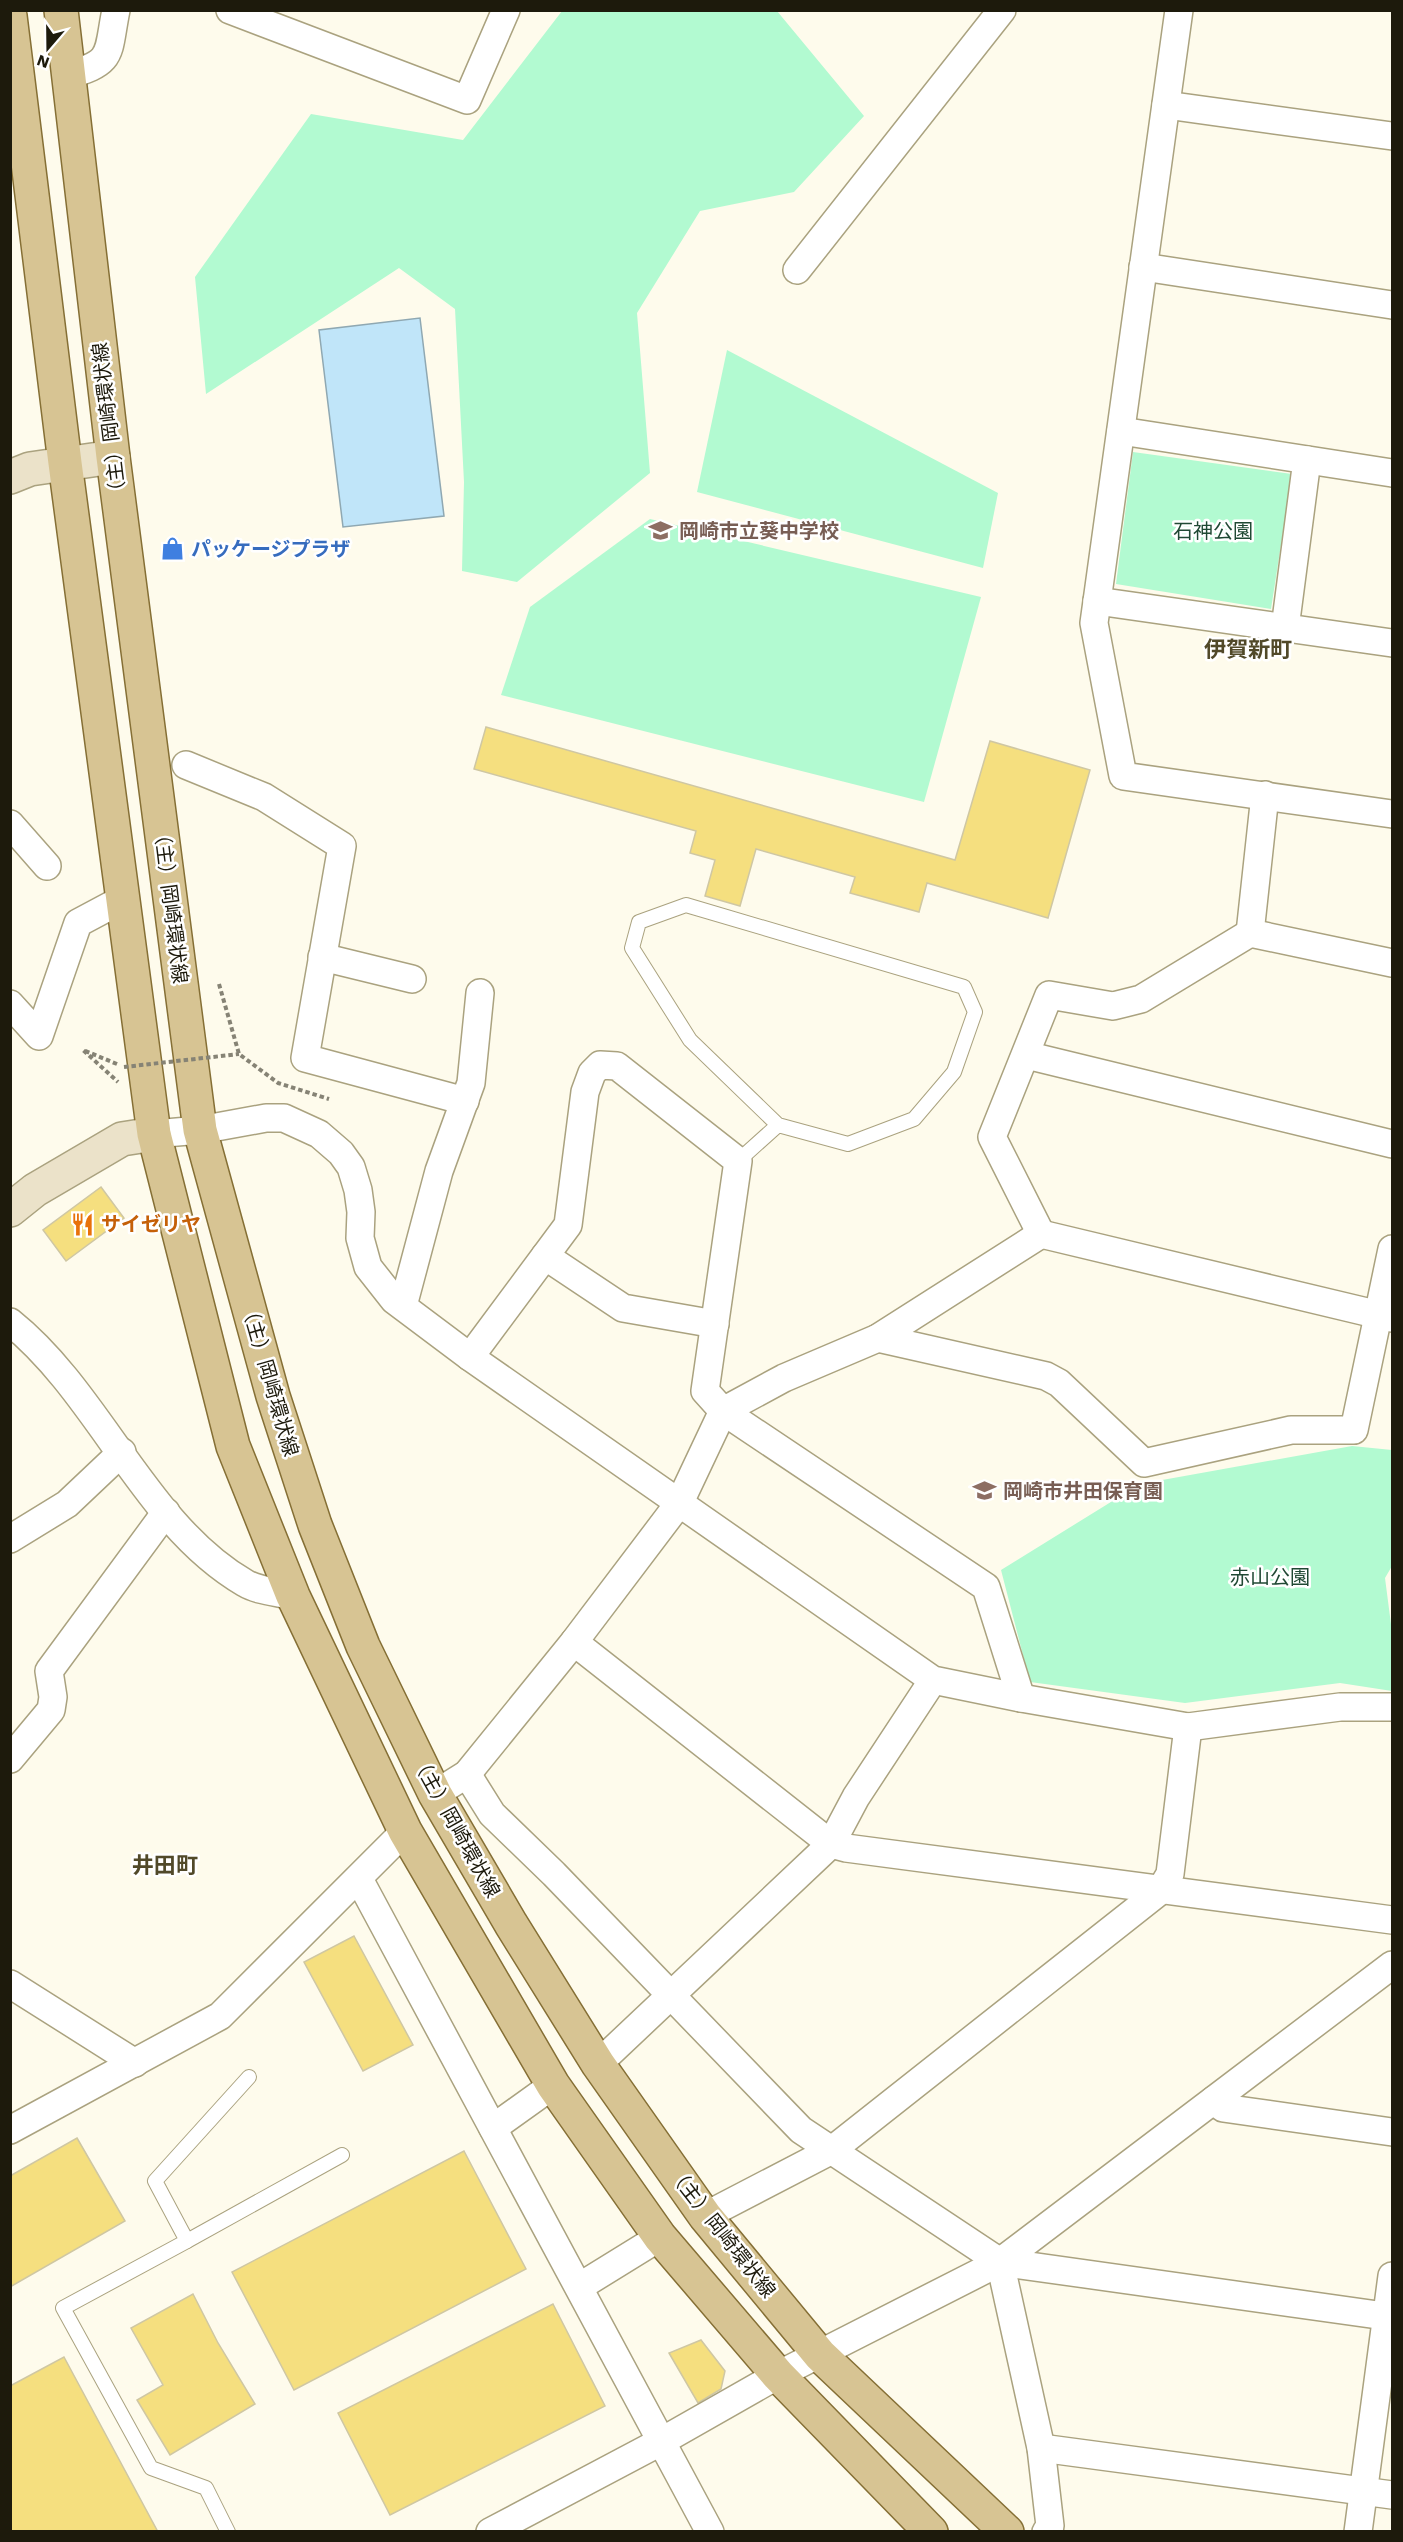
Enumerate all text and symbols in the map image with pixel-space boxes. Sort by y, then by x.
north arrow [18,18,78,78]
text: N [34,51,52,73]
street label: （主）岡崎環状線 [87,341,131,503]
school or university icon: 岡崎市立葵中学校 [648,518,674,544]
place label: 岡崎市立葵中学校 [679,519,839,543]
park label: 石神公園 [1173,519,1253,543]
shop icon: パッケージプラザ [160,536,186,562]
place label: パッケージプラザ [191,537,351,561]
district label: 伊賀新町 [1204,637,1292,662]
street label: （主）岡崎環状線 [149,823,193,985]
restaurant icon: サイゼリヤ [70,1211,96,1237]
place label: サイゼリヤ [101,1212,201,1236]
street label: （主）岡崎環状線 [236,1299,304,1459]
school or university icon: 岡崎市井田保育園 [972,1478,998,1504]
place label: 岡崎市井田保育園 [1003,1479,1163,1503]
park label: 赤山公園 [1230,1565,1310,1589]
street label: （主）岡崎環状線 [407,1750,505,1902]
district label: 井田町 [132,1853,198,1878]
street label: （主）岡崎環状線 [663,2162,781,2302]

